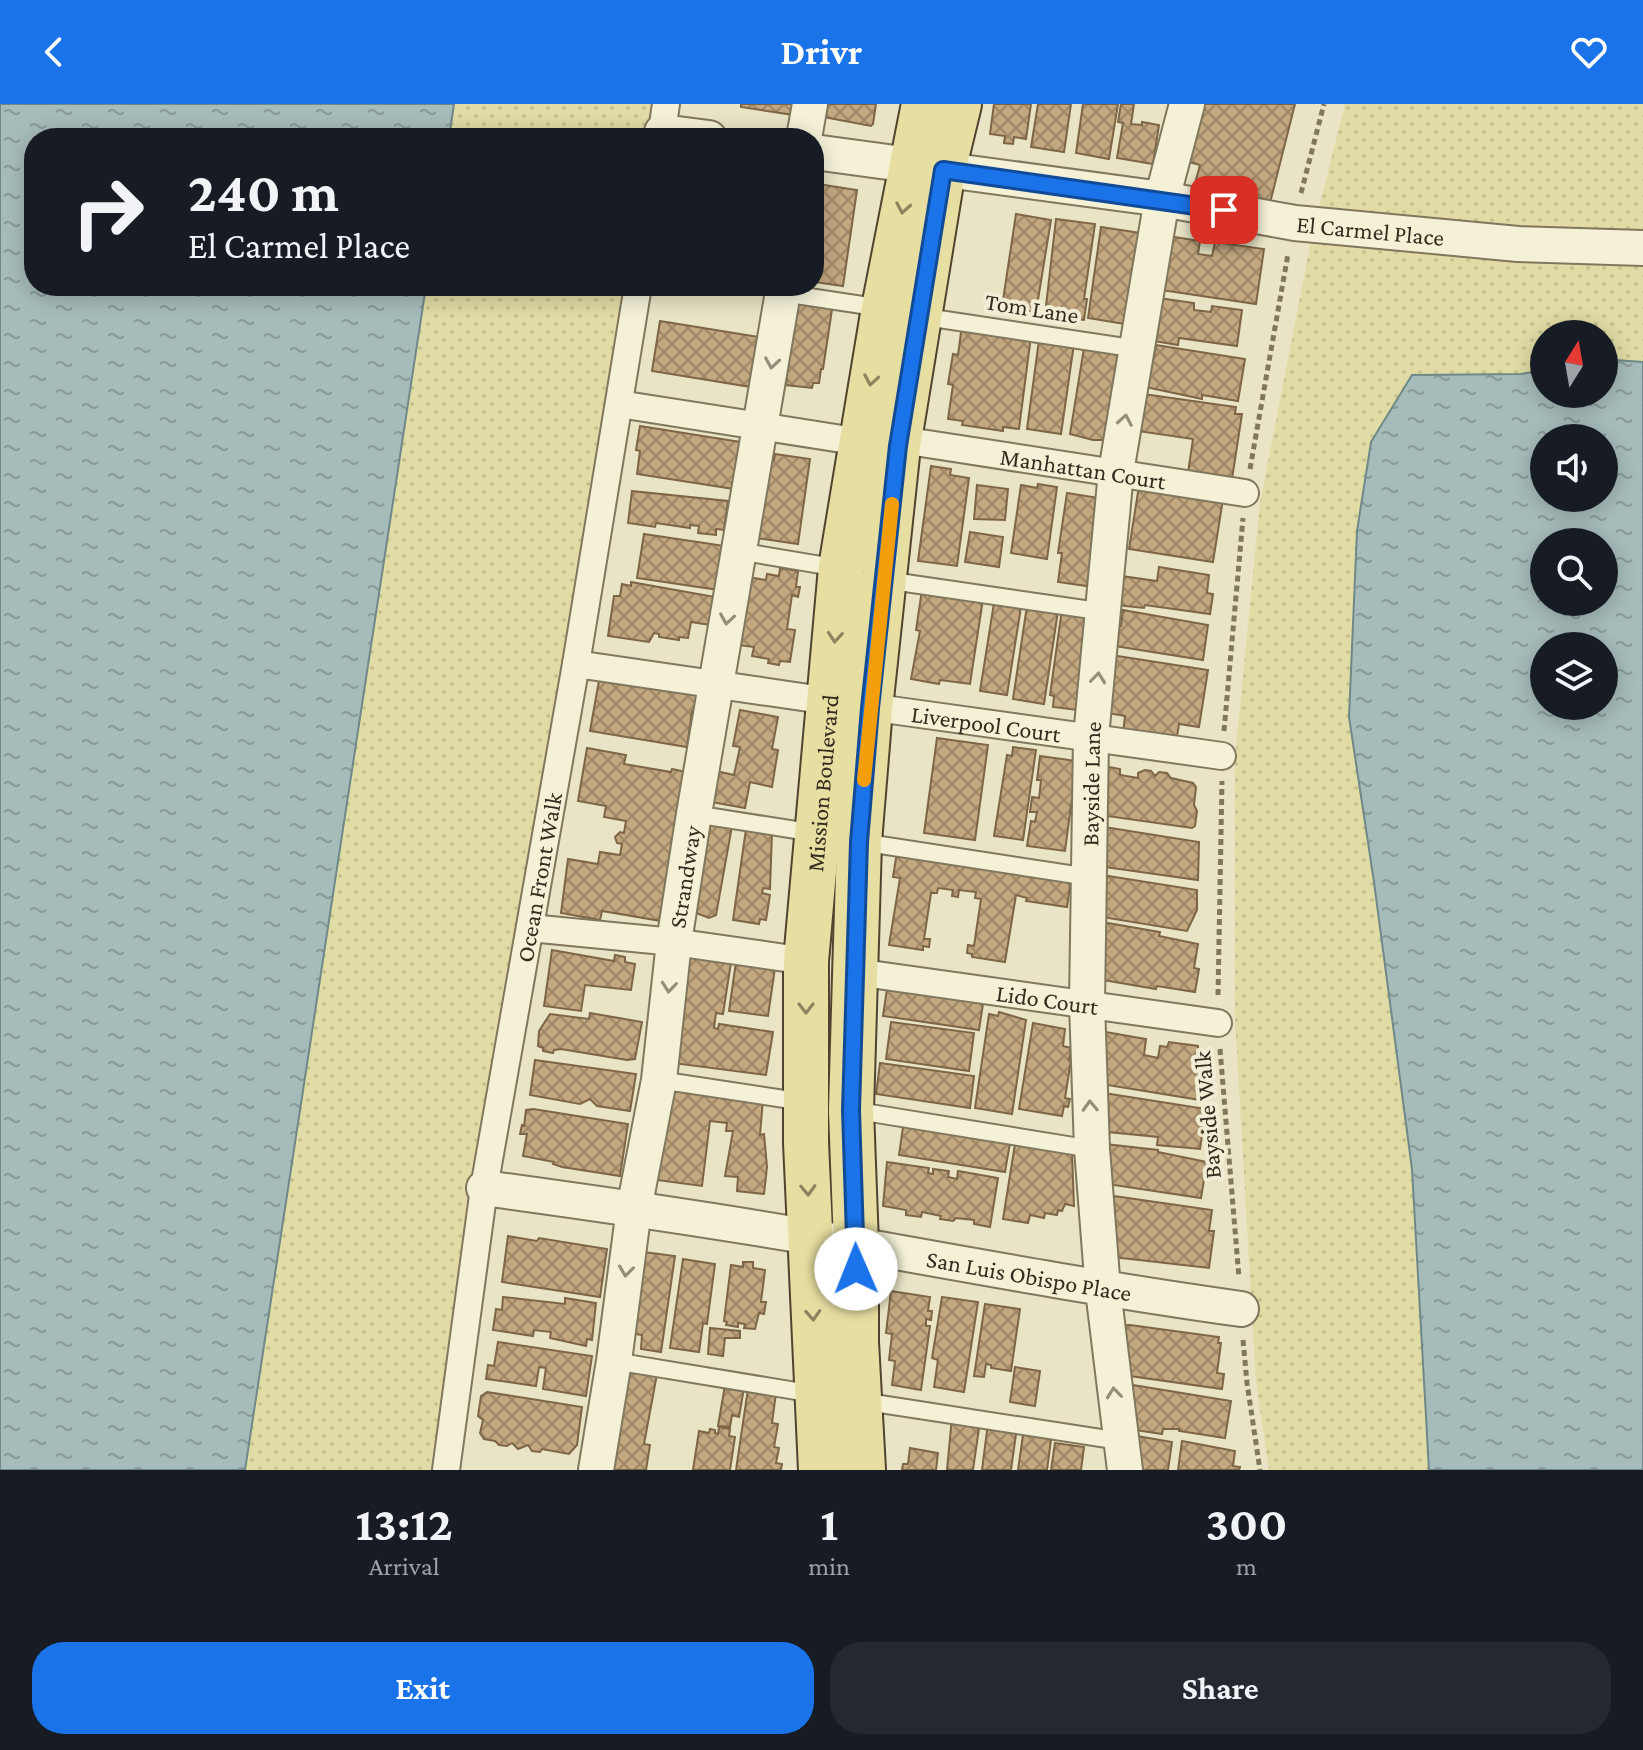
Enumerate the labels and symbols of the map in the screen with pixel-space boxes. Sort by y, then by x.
pin [1190,176,1258,244]
one-way arrow [895,201,912,215]
street label: El Carmel Place [1295,210,1445,250]
street label: Tom Lane [983,287,1081,329]
north arrow [1530,320,1618,408]
one-way arrow [764,356,781,370]
one-way arrow [864,373,881,386]
one-way arrow [1116,413,1133,427]
street label: Manhattan Court [998,442,1169,494]
one-way arrow [719,612,736,626]
one-way arrow [827,631,844,644]
one-way arrow [1089,671,1106,684]
street label: Mission Boulevard [801,693,843,873]
street label: Liverpool Court [910,699,1064,747]
street label: Bayside Lane [1076,720,1106,847]
street label: Ocean Front Walk [510,790,567,964]
street label: Strandway [663,823,706,930]
street label: Lido Court [995,978,1101,1020]
one-way arrow [661,980,678,993]
one-way arrow [797,1002,815,1015]
street label: Bayside Walk [1188,1049,1226,1180]
one-way arrow [1082,1099,1099,1112]
one-way arrow [799,1184,816,1197]
position arrow [814,1227,898,1311]
street label: San Luis Obispo Place [925,1244,1133,1306]
one-way arrow [618,1264,635,1278]
one-way arrow [804,1309,821,1322]
one-way arrow [1106,1386,1123,1399]

